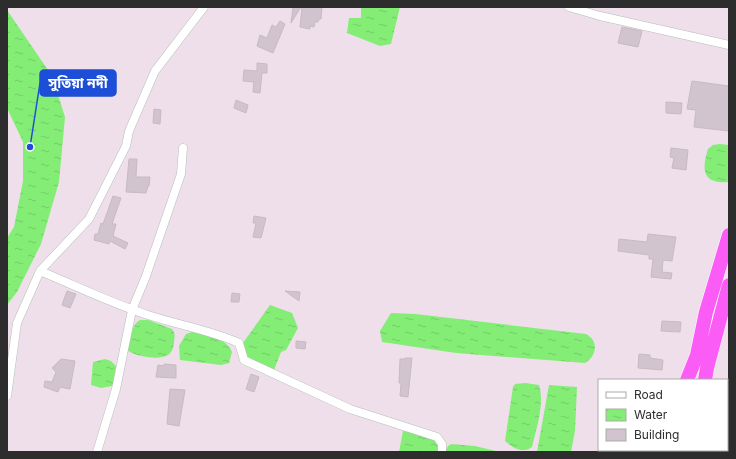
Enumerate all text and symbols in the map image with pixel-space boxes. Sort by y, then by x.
callout: সুতিয়া নদী [40,70,116,96]
text: সুতিয়া নদী [47,74,109,92]
legend [598,379,728,451]
text: Road [634,387,663,402]
text: Water [634,407,668,422]
text: Building [634,427,679,442]

